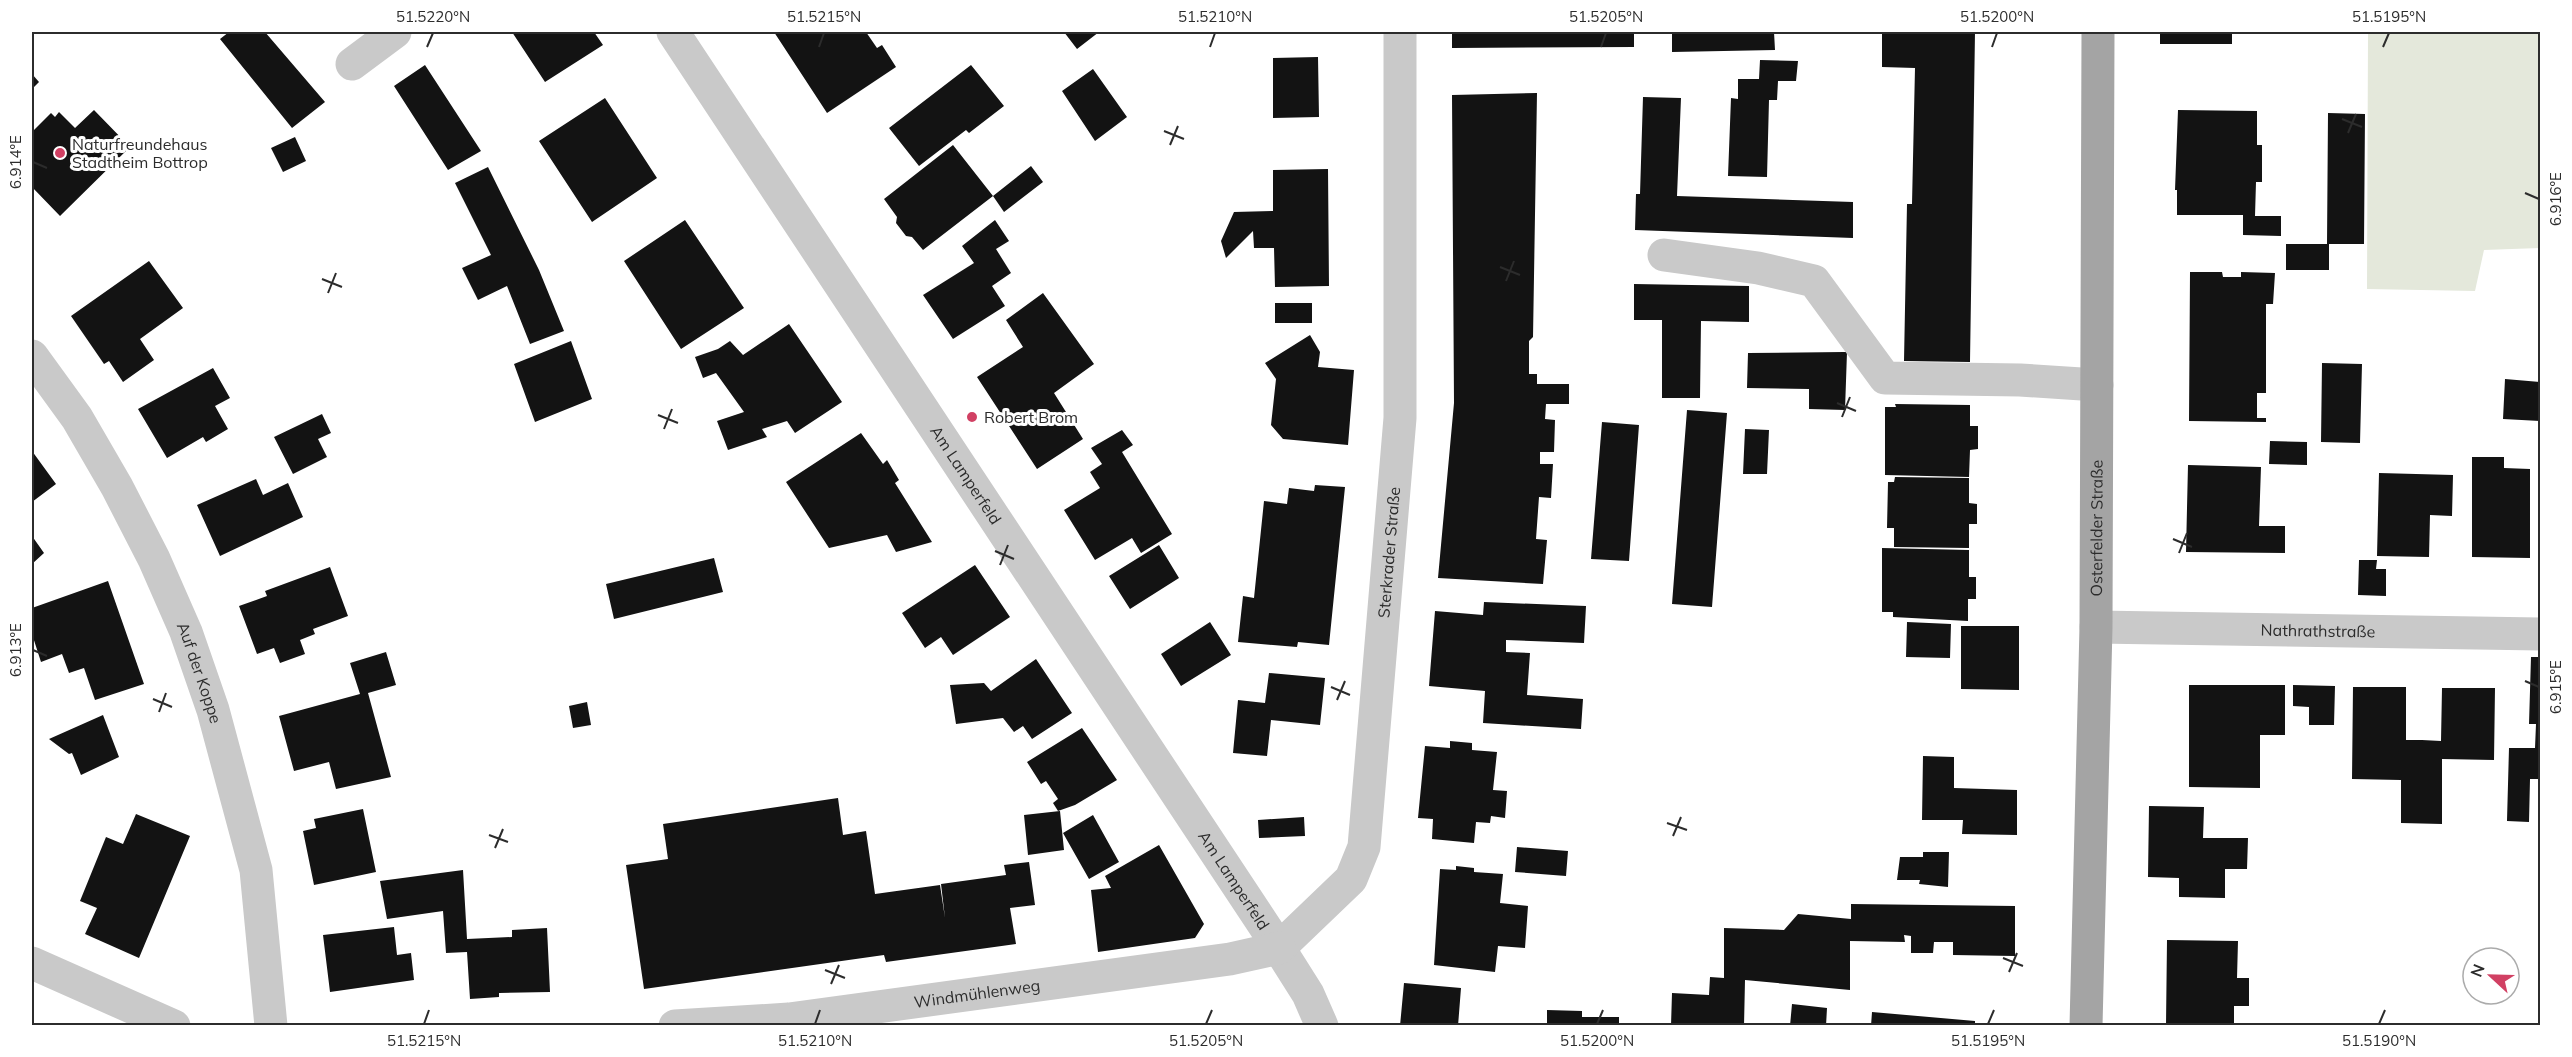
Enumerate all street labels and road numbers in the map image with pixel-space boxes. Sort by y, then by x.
street label: Am Lamperfeld [926,422,1006,528]
street label: Osterfelder Straße [2086,460,2107,596]
street label: Sterkrader Straße [1373,486,1404,619]
street label: Auf der Koppe [173,619,226,726]
street label: Nathrathstraße [2261,620,2375,641]
street label: Am Lamperfeld [1194,827,1274,933]
street label: Windmühlenweg [913,975,1041,1012]

